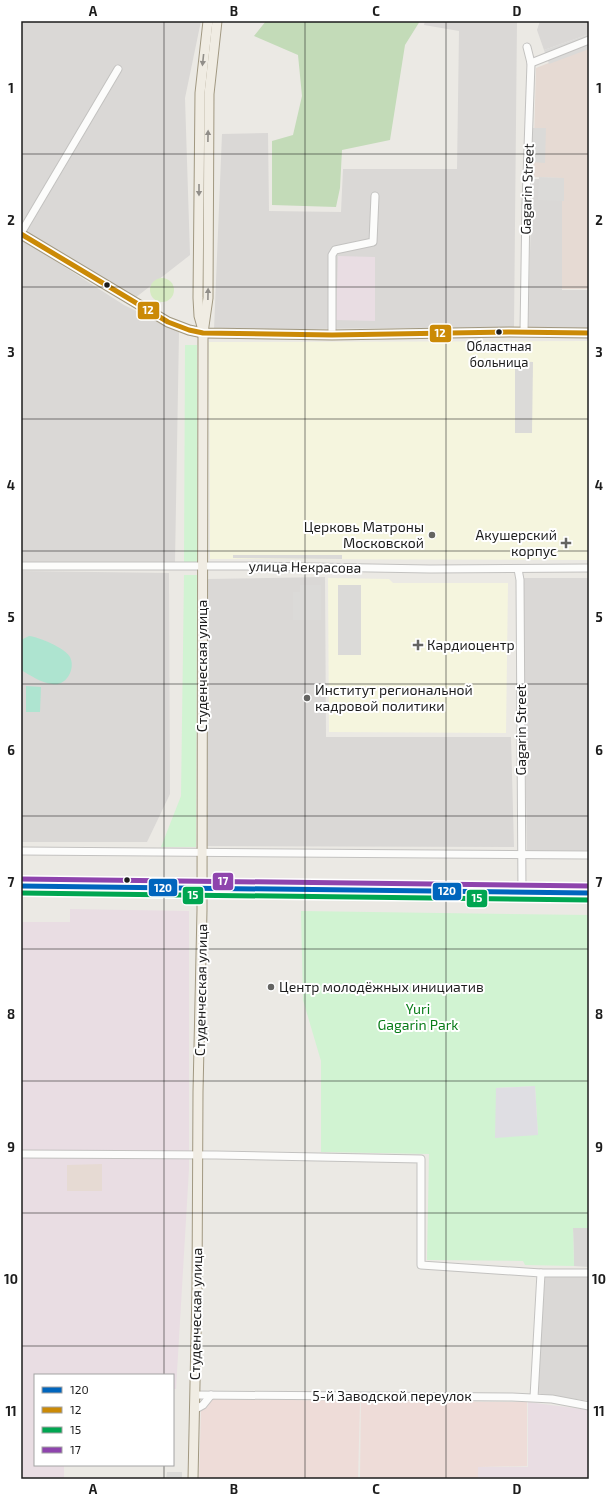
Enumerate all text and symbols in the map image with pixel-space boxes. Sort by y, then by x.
text: A [89,3,98,19]
text: B [230,3,238,19]
text: C [372,3,380,19]
text: D [513,3,522,19]
one-way arrow [200,54,206,66]
text: 1 [8,80,14,96]
text: 1 [596,80,602,96]
one-way arrow [205,130,212,142]
street label: Gagarin Street [516,143,537,235]
one-way arrow [196,184,202,197]
text: 2 [7,212,15,228]
text: 2 [595,212,603,228]
unlabelled marker [102,280,112,290]
one-way arrow [204,288,211,300]
line badge: 12 [137,301,160,320]
text: 12 [142,303,154,316]
line badge: 12 [429,324,452,343]
text: 12 [434,326,446,339]
marker: Областная больница [494,327,504,337]
place label: Областная больница [466,338,532,370]
text: 3 [7,344,15,360]
text: 3 [595,344,603,360]
text: 4 [7,477,15,493]
text: 4 [595,477,603,493]
place label: Церковь Матроны Московской [304,518,424,551]
place label: Акушерский корпус [476,526,557,559]
marker: Церковь Матроны Московской [427,530,437,540]
marker: Акушерский корпус [560,537,572,549]
street label: улица Некрасова [248,557,362,576]
street label: Студенческая улица [193,600,210,732]
text: 5 [7,609,15,625]
text: 5 [595,609,603,625]
place label: Кардиоцентр [427,636,515,653]
marker: Кардиоцентр [412,639,424,651]
place label: Институт региональной кадровой политики [315,681,473,714]
street label: Gagarin Street [512,684,529,776]
marker: Институт региональной кадровой политики [302,693,312,703]
text: 6 [7,742,15,758]
text: 6 [595,742,603,758]
line badge: 17 [212,872,234,891]
text: 7 [8,874,15,890]
text: 17 [218,874,228,887]
text: 7 [596,874,603,890]
unlabelled marker [122,875,132,885]
line badge: 120 [148,878,178,897]
text: 120 [154,881,172,894]
line badge: 120 [432,882,462,901]
text: 120 [438,884,456,897]
line badge: 15 [182,886,204,905]
text: 15 [188,888,198,901]
line badge: 15 [466,889,488,908]
text: 15 [472,891,482,904]
street label: Студенческая улица [191,924,210,1056]
place label: Центр молодёжных инициатив [279,978,484,995]
marker: Центр молодёжных инициатив [266,982,276,992]
park label: Yuri Gagarin Park [378,1000,458,1033]
text: 8 [7,1006,15,1022]
text: 8 [595,1006,603,1022]
text: 9 [7,1139,15,1155]
text: 9 [595,1139,603,1155]
street label: Студенческая улица [186,1248,205,1380]
text: 10 [4,1271,18,1287]
text: 10 [592,1271,606,1287]
legend [34,1374,174,1466]
text: 120 [70,1382,89,1396]
street label: 5-й Заводской переулок [312,1387,472,1404]
text: 12 [70,1402,82,1416]
text: 11 [5,1403,17,1419]
text: 11 [593,1403,605,1419]
text: 15 [70,1422,81,1436]
text: 17 [70,1442,81,1456]
text: A [89,1481,98,1497]
text: B [230,1481,238,1497]
text: C [372,1481,380,1497]
text: D [513,1481,522,1497]

